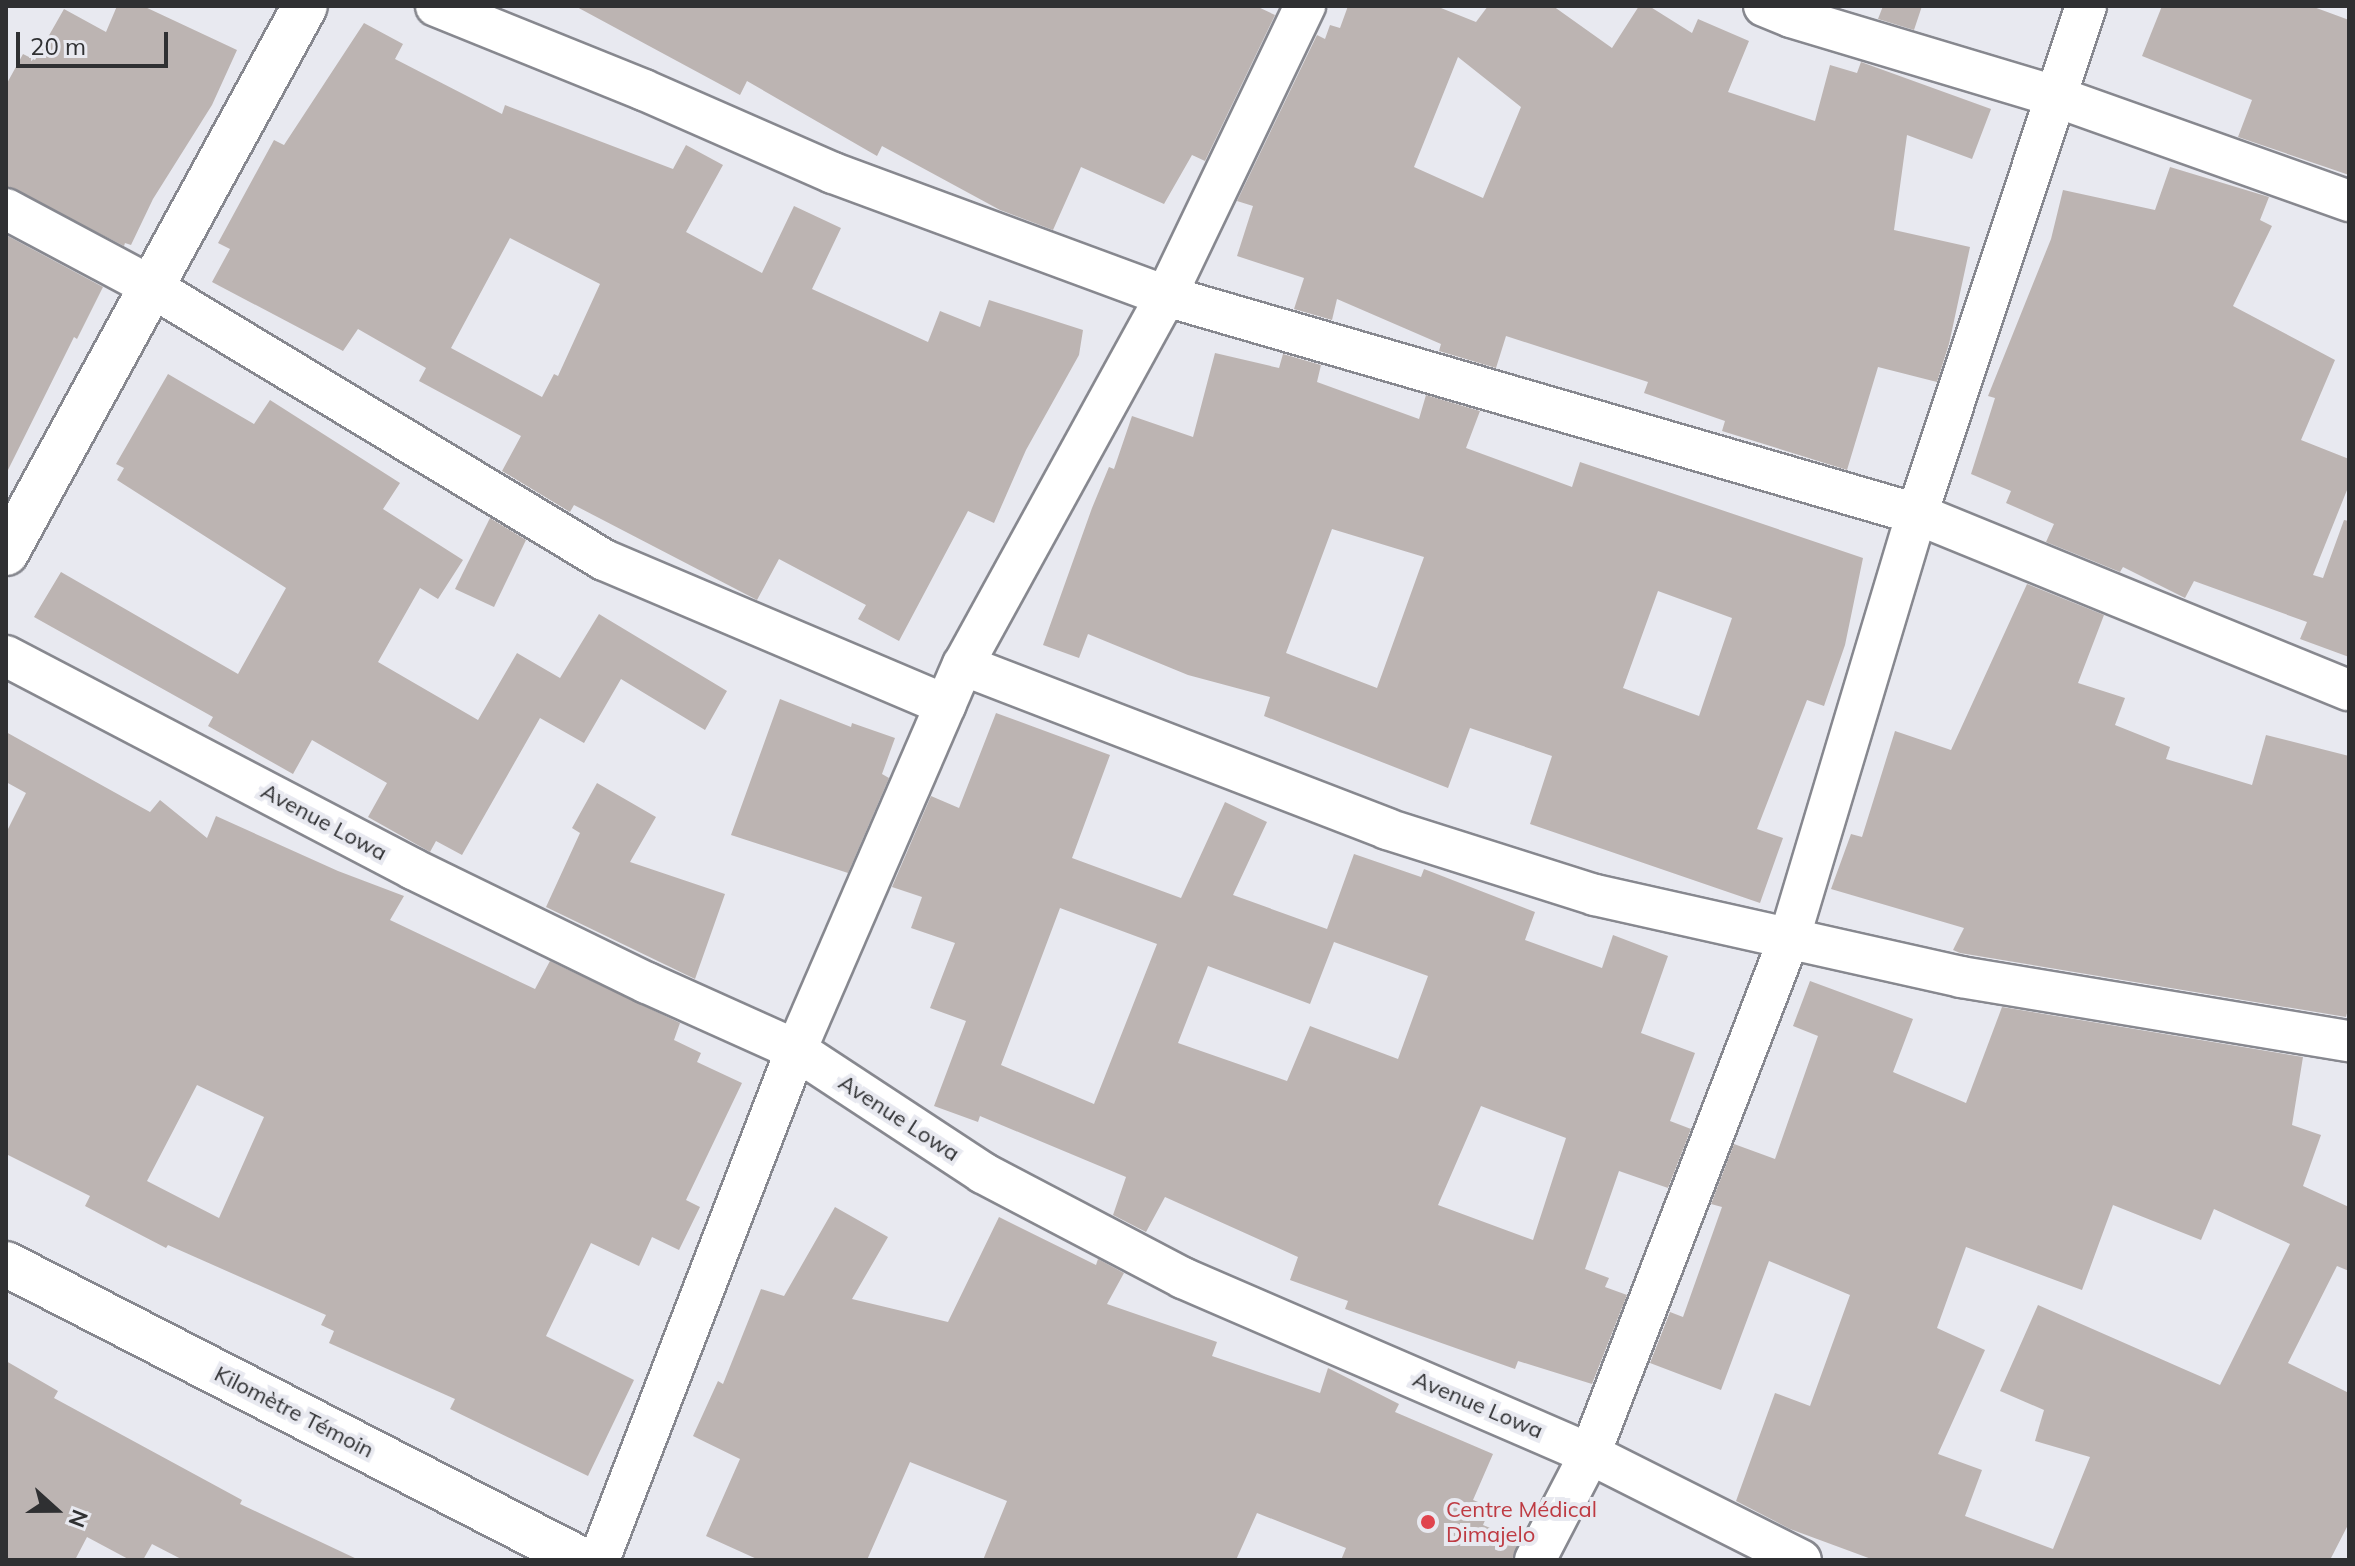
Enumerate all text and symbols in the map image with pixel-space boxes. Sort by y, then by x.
scale bar [20,16,172,66]
text: 20 m [30,31,86,61]
street label: Avenue Lowa [257,778,391,866]
street label: Avenue Lowa [834,1069,964,1167]
street label: Kilomètre Témoin [210,1360,378,1464]
street label: Avenue Lowa [1409,1366,1547,1444]
north arrow [16,1470,96,1550]
place label: Centre Médical Dimajelo [1446,1496,1597,1548]
text: N [62,1506,94,1531]
marker: Centre Médical Dimajelo [1417,1511,1439,1533]

